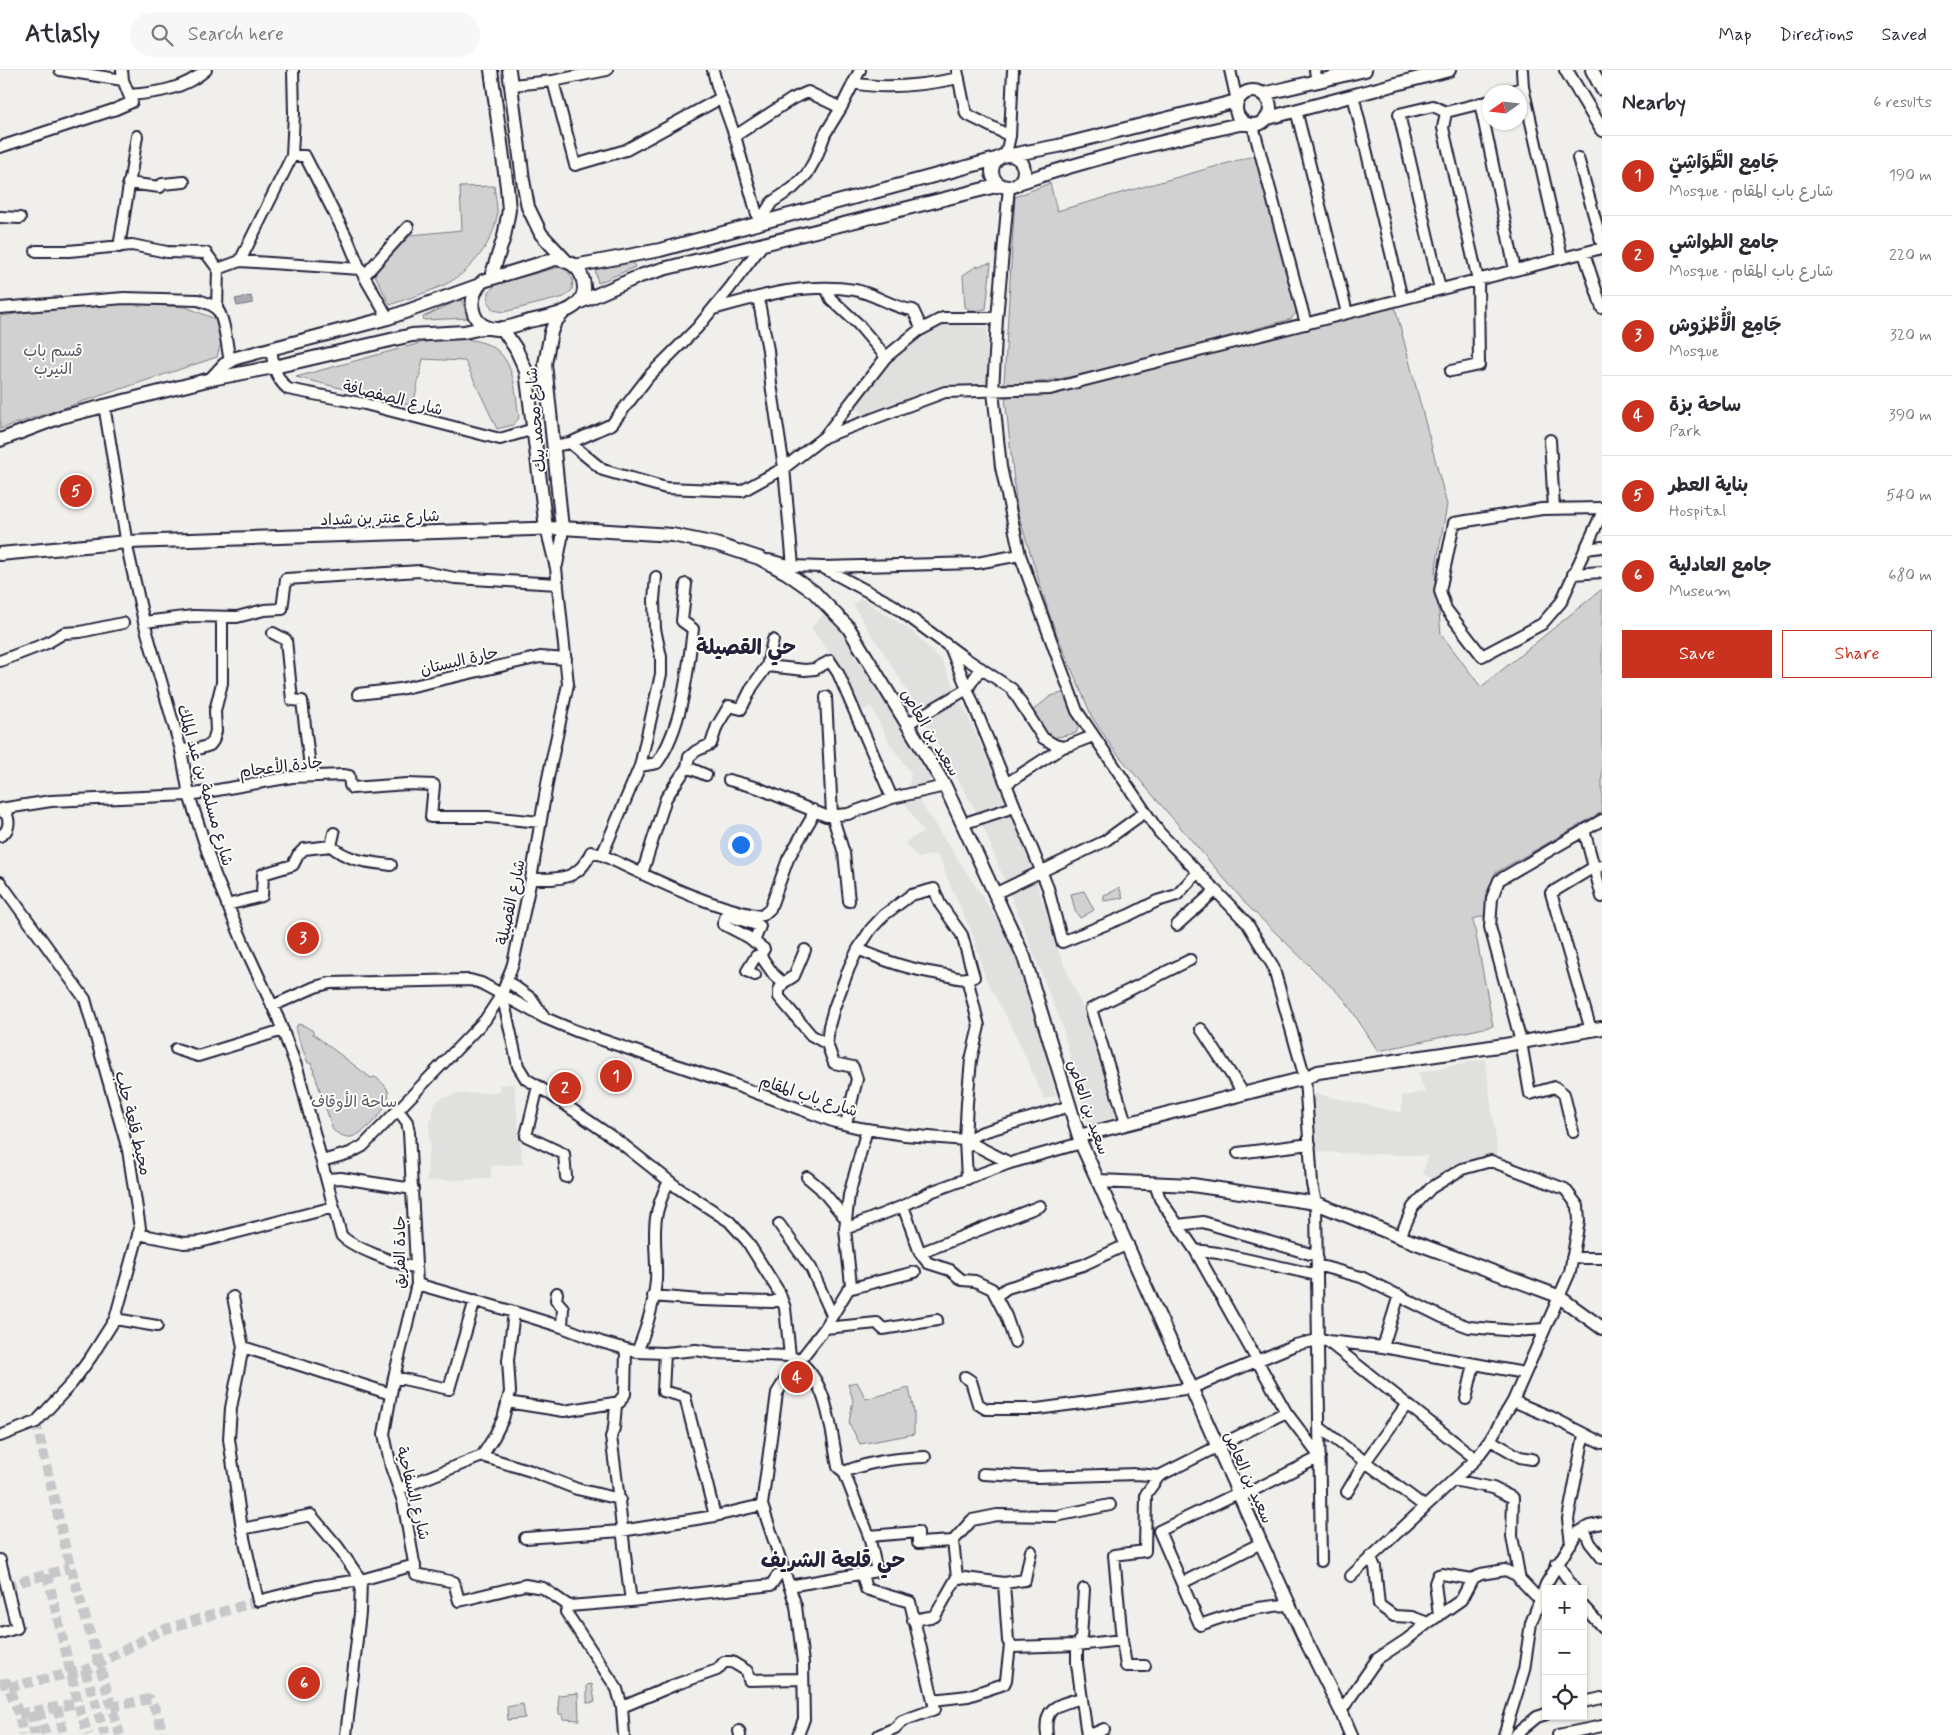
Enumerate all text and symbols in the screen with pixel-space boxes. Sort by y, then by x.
search box [130,12,480,57]
text: Atlasly [25,19,100,50]
icon: search [148,21,176,49]
text: Search here [188,22,284,47]
text: Map [1719,23,1752,47]
text: Directions [1780,23,1854,47]
text: Saved [1882,23,1927,47]
north arrow [1482,85,1527,130]
text: Nearby [1622,89,1686,117]
text: 6 results [1873,92,1932,113]
text: جَامِع الطَّوَاشِيّ [1669,150,1779,175]
text: 1 [1634,165,1642,186]
text: 190 m [1889,165,1932,186]
text: Mosque · شارع باب المقام [1669,181,1833,202]
text: جامع الطواشي [1669,230,1779,255]
text: 2 [1634,245,1642,266]
text: 220 m [1889,245,1932,266]
text: Mosque · شارع باب المقام [1669,261,1833,282]
text: جَامِع الْأُطْرُوش [1669,313,1781,338]
text: 3 [1634,325,1642,346]
text: 320 m [1890,325,1932,346]
park label: قسم باب النيرب [23,341,83,380]
text: Mosque [1669,341,1719,362]
street label: شارع محمد بيك [521,366,552,473]
street label: شارع الصفصافة [340,376,445,421]
text: ساحة بزة [1669,393,1741,418]
text: 4 [1633,405,1643,426]
text: 390 m [1889,405,1932,426]
text: Park [1669,421,1701,442]
pin: 5 [60,472,92,510]
text: بناية العطر [1669,473,1748,498]
text: 5 [1633,485,1643,506]
text: 540 m [1886,485,1932,506]
text: Hospital [1669,501,1726,522]
street label: شارع عنتر بن شداد [320,506,440,531]
text: جامع العادلية [1669,553,1771,578]
text: 6 [1634,565,1642,586]
text: 680 m [1888,565,1932,586]
text: Museum [1669,581,1731,602]
button: Save [1622,630,1772,678]
button: Share [1782,630,1932,678]
district label: حي القصيلة [696,634,796,666]
street label: حارة البستان [418,642,501,681]
street label: سعيد بن العاص [895,685,964,781]
street label: شارع مسلمة بن عبد الملك [171,702,238,869]
street label: جادة الأعجام [238,751,324,784]
your location [728,832,754,858]
street label: شارع القصيلة [492,858,531,947]
pin: 3 [287,919,319,957]
pin: 1 [600,1057,632,1095]
street label: سعيد بن العاص [1062,1057,1114,1158]
street label: محيط قلعة حلب [109,1069,156,1178]
pin: 2 [549,1069,581,1107]
street label: شارع باب المقام [756,1071,860,1123]
park label: ساحة الأوقاف [311,1091,397,1113]
street label: جادة الفريق [390,1215,411,1289]
pin: 4 [781,1358,813,1396]
street label: سعيد بن العاص [1218,1428,1277,1527]
street label: شارع السفاحية [391,1444,434,1542]
district label: حي قلعة الشريف [761,1547,905,1579]
map controls [1542,1585,1587,1720]
button: + [1542,1585,1587,1630]
button: − [1542,1630,1587,1675]
pin: 6 [288,1664,320,1702]
button: locate [1542,1675,1587,1720]

